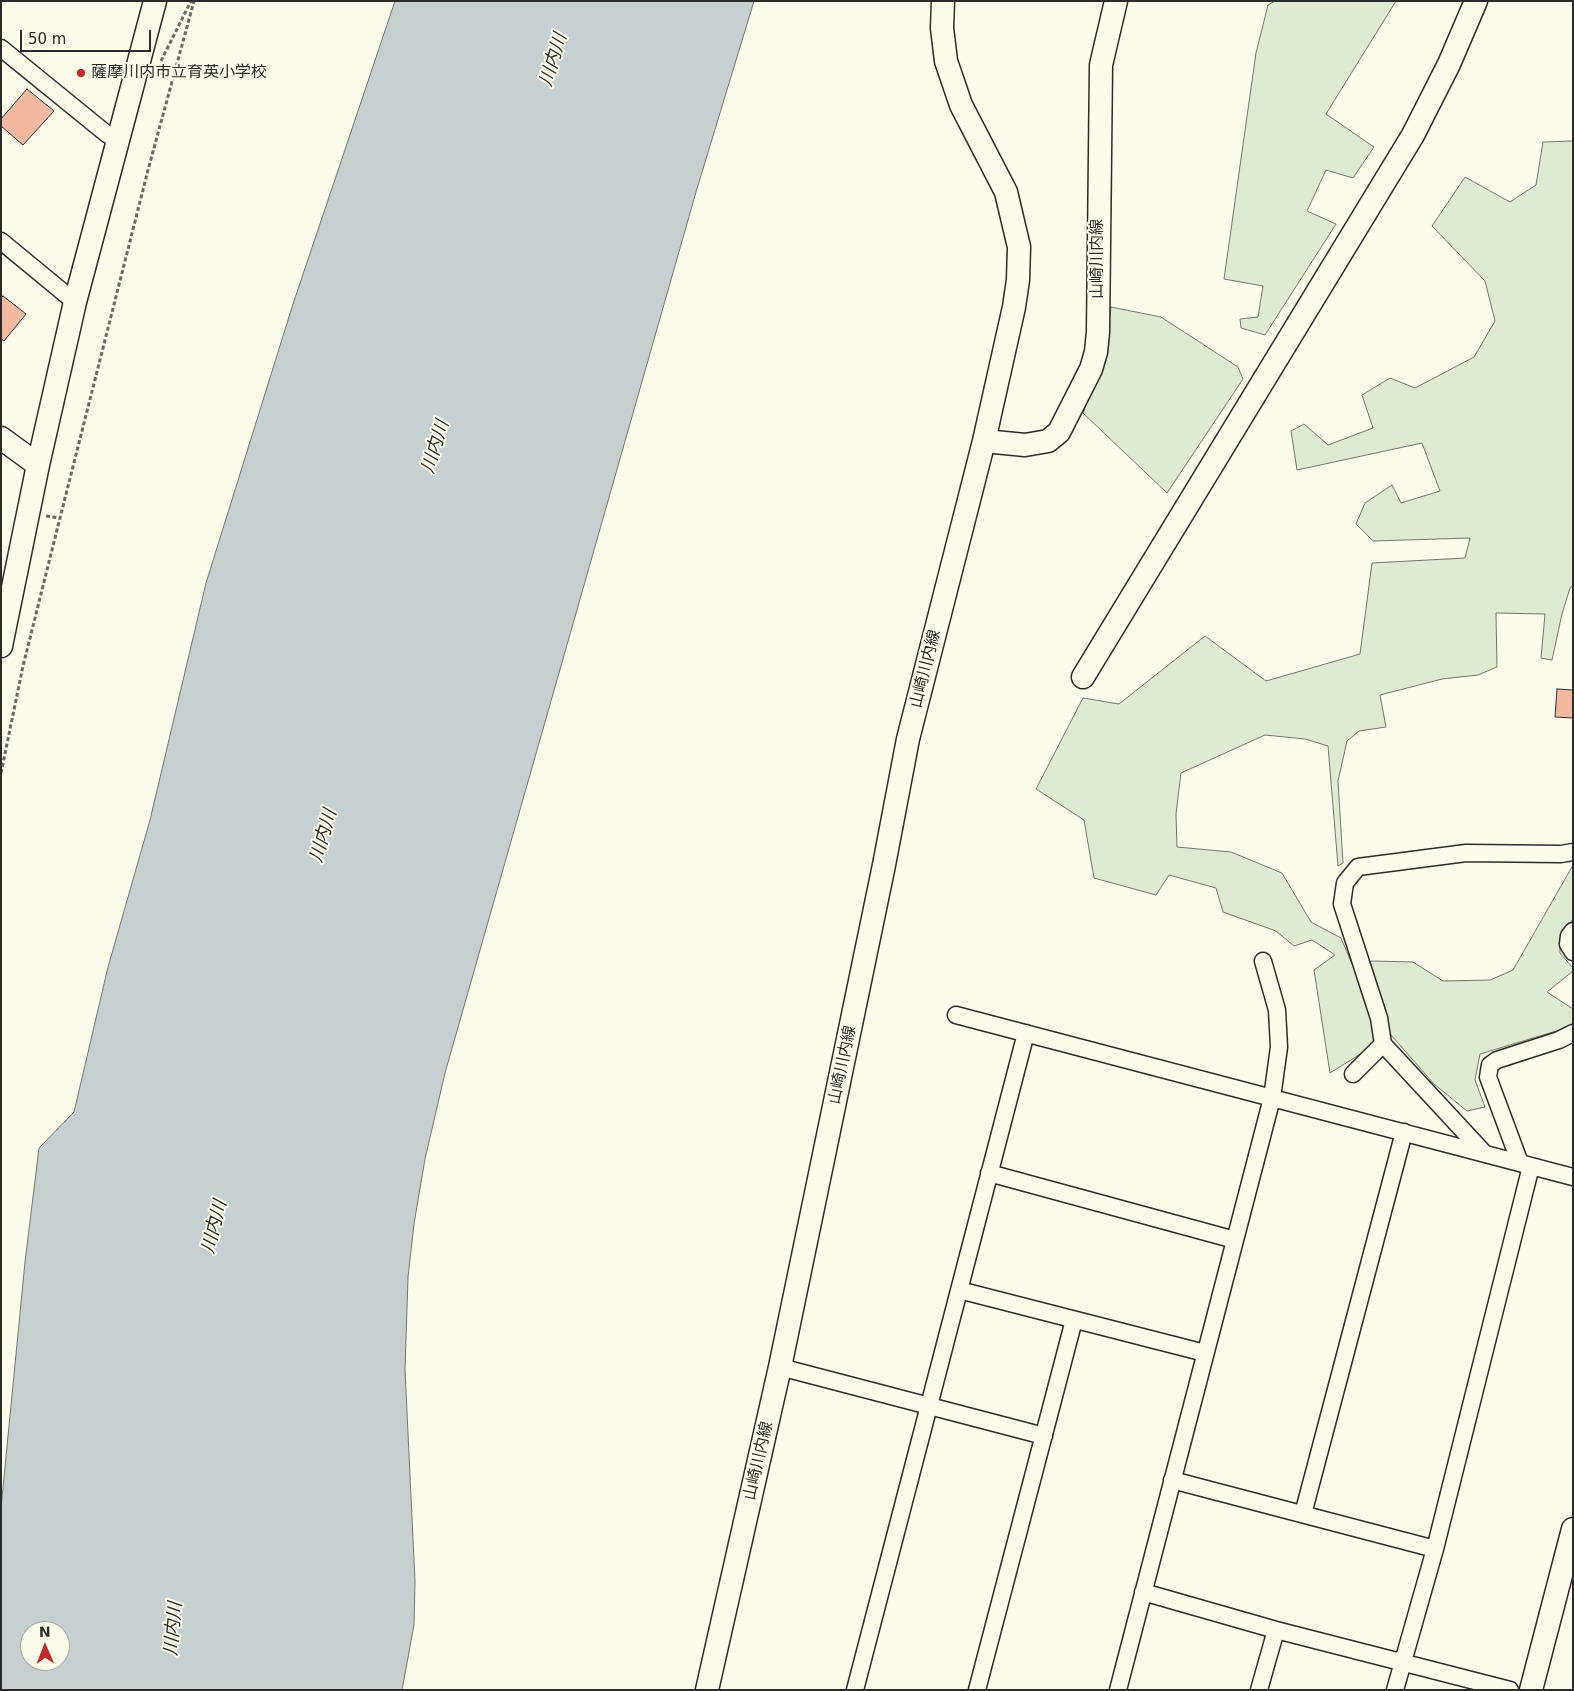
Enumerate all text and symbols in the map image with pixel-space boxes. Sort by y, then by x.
scale bar [22,20,154,52]
text: 50 m [28,30,66,48]
water label: 川内川 [536,31,572,89]
place label: 薩摩川内市立育英小学校 [91,63,267,83]
marker: 薩摩川内市立育英小学校 [75,67,87,79]
street label: 山崎川内線 [1088,219,1108,299]
water label: 川内川 [418,418,454,476]
street label: 山崎川内線 [907,628,945,710]
water label: 川内川 [306,807,342,865]
street label: 山崎川内線 [825,1024,861,1106]
water label: 川内川 [198,1198,232,1256]
street label: 山崎川内線 [741,1420,777,1502]
water label: 川内川 [161,1601,187,1657]
north arrow [20,1621,70,1671]
text: N [39,1624,51,1640]

